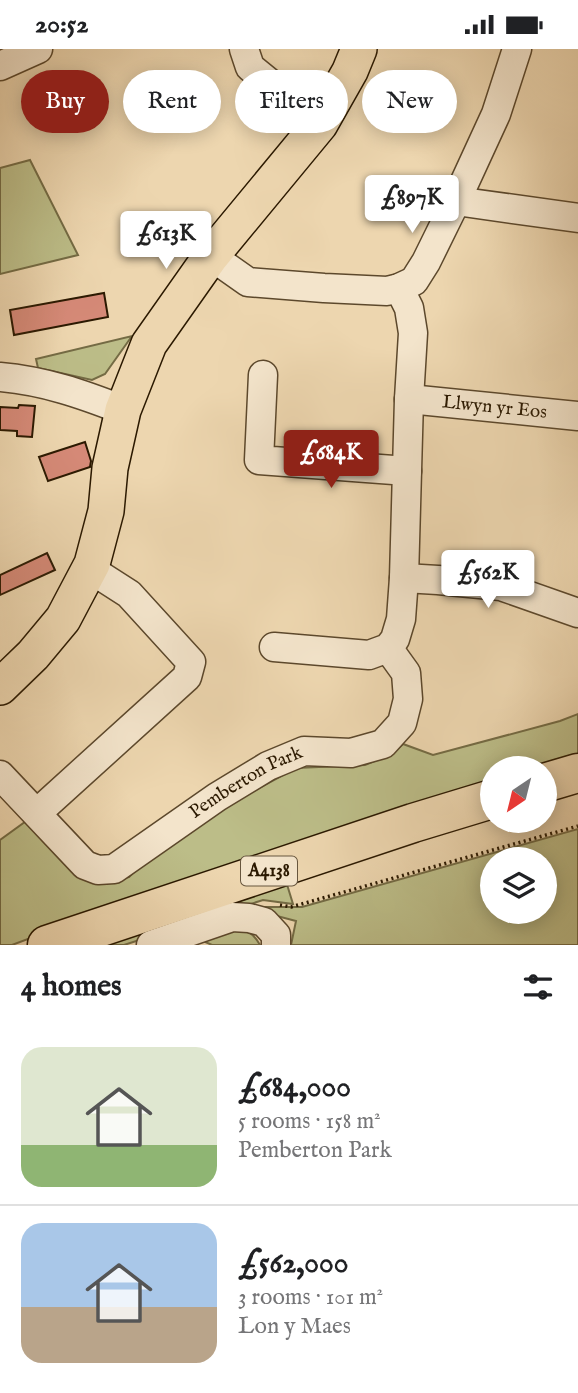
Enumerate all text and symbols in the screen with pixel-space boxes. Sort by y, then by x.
text: 20:52 [35,8,88,41]
chip: Buy [21,70,109,133]
chip: Rent [123,70,221,133]
chip: Filters [235,70,348,133]
chip: New [362,70,457,133]
pin: £897K [363,176,461,235]
text: £897K [381,183,443,212]
pin: £613K [117,211,215,271]
text: £613K [136,219,196,248]
street label: Llwyn yr Eos [441,390,548,425]
pin: £684K [282,431,380,490]
text: £684K [300,438,362,467]
pin: £562K [439,551,537,610]
text: £562K [457,558,519,587]
street label: Pemberton Park [185,741,307,825]
north arrow [480,756,556,833]
map controls [480,756,557,924]
button: layers [480,847,557,924]
road number: A4138 [241,857,297,885]
text: 4 homes [21,968,122,1006]
icon: filters [519,968,557,1006]
text: £684,000 [238,1069,351,1107]
icon: home [77,1075,161,1159]
text: 5 rooms · 158 m² [238,1107,381,1136]
text: Pemberton Park [238,1136,392,1165]
text: £562,000 [238,1245,348,1283]
icon: home [77,1251,161,1335]
text: 3 rooms · 101 m² [238,1283,383,1312]
text: Lon y Maes [238,1312,351,1341]

